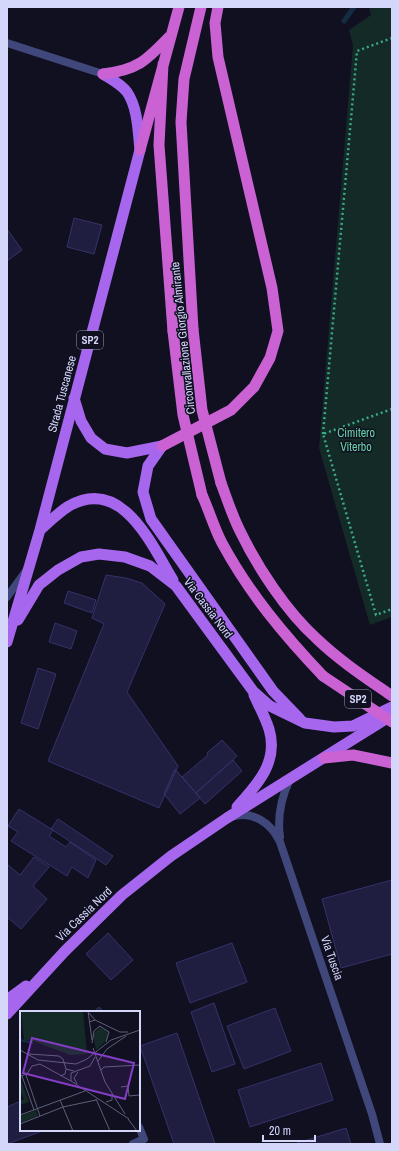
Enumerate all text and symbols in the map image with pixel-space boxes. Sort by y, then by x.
street label: Circonvallazione Giorgio Almirante [167,261,199,415]
road number: SP2 [77,331,103,349]
street label: Strada Tuscanese [44,354,80,434]
park label: Cimitero Viterbo [337,425,375,455]
street label: Via Cassia Nord [180,574,236,642]
road number: SP2 [345,690,371,708]
street label: Via Cassia Nord [53,883,115,945]
street label: Via Tuscia [317,934,347,983]
inset map [20,1011,140,1131]
scale bar [263,1117,315,1143]
text: 20 m [269,1123,291,1139]

